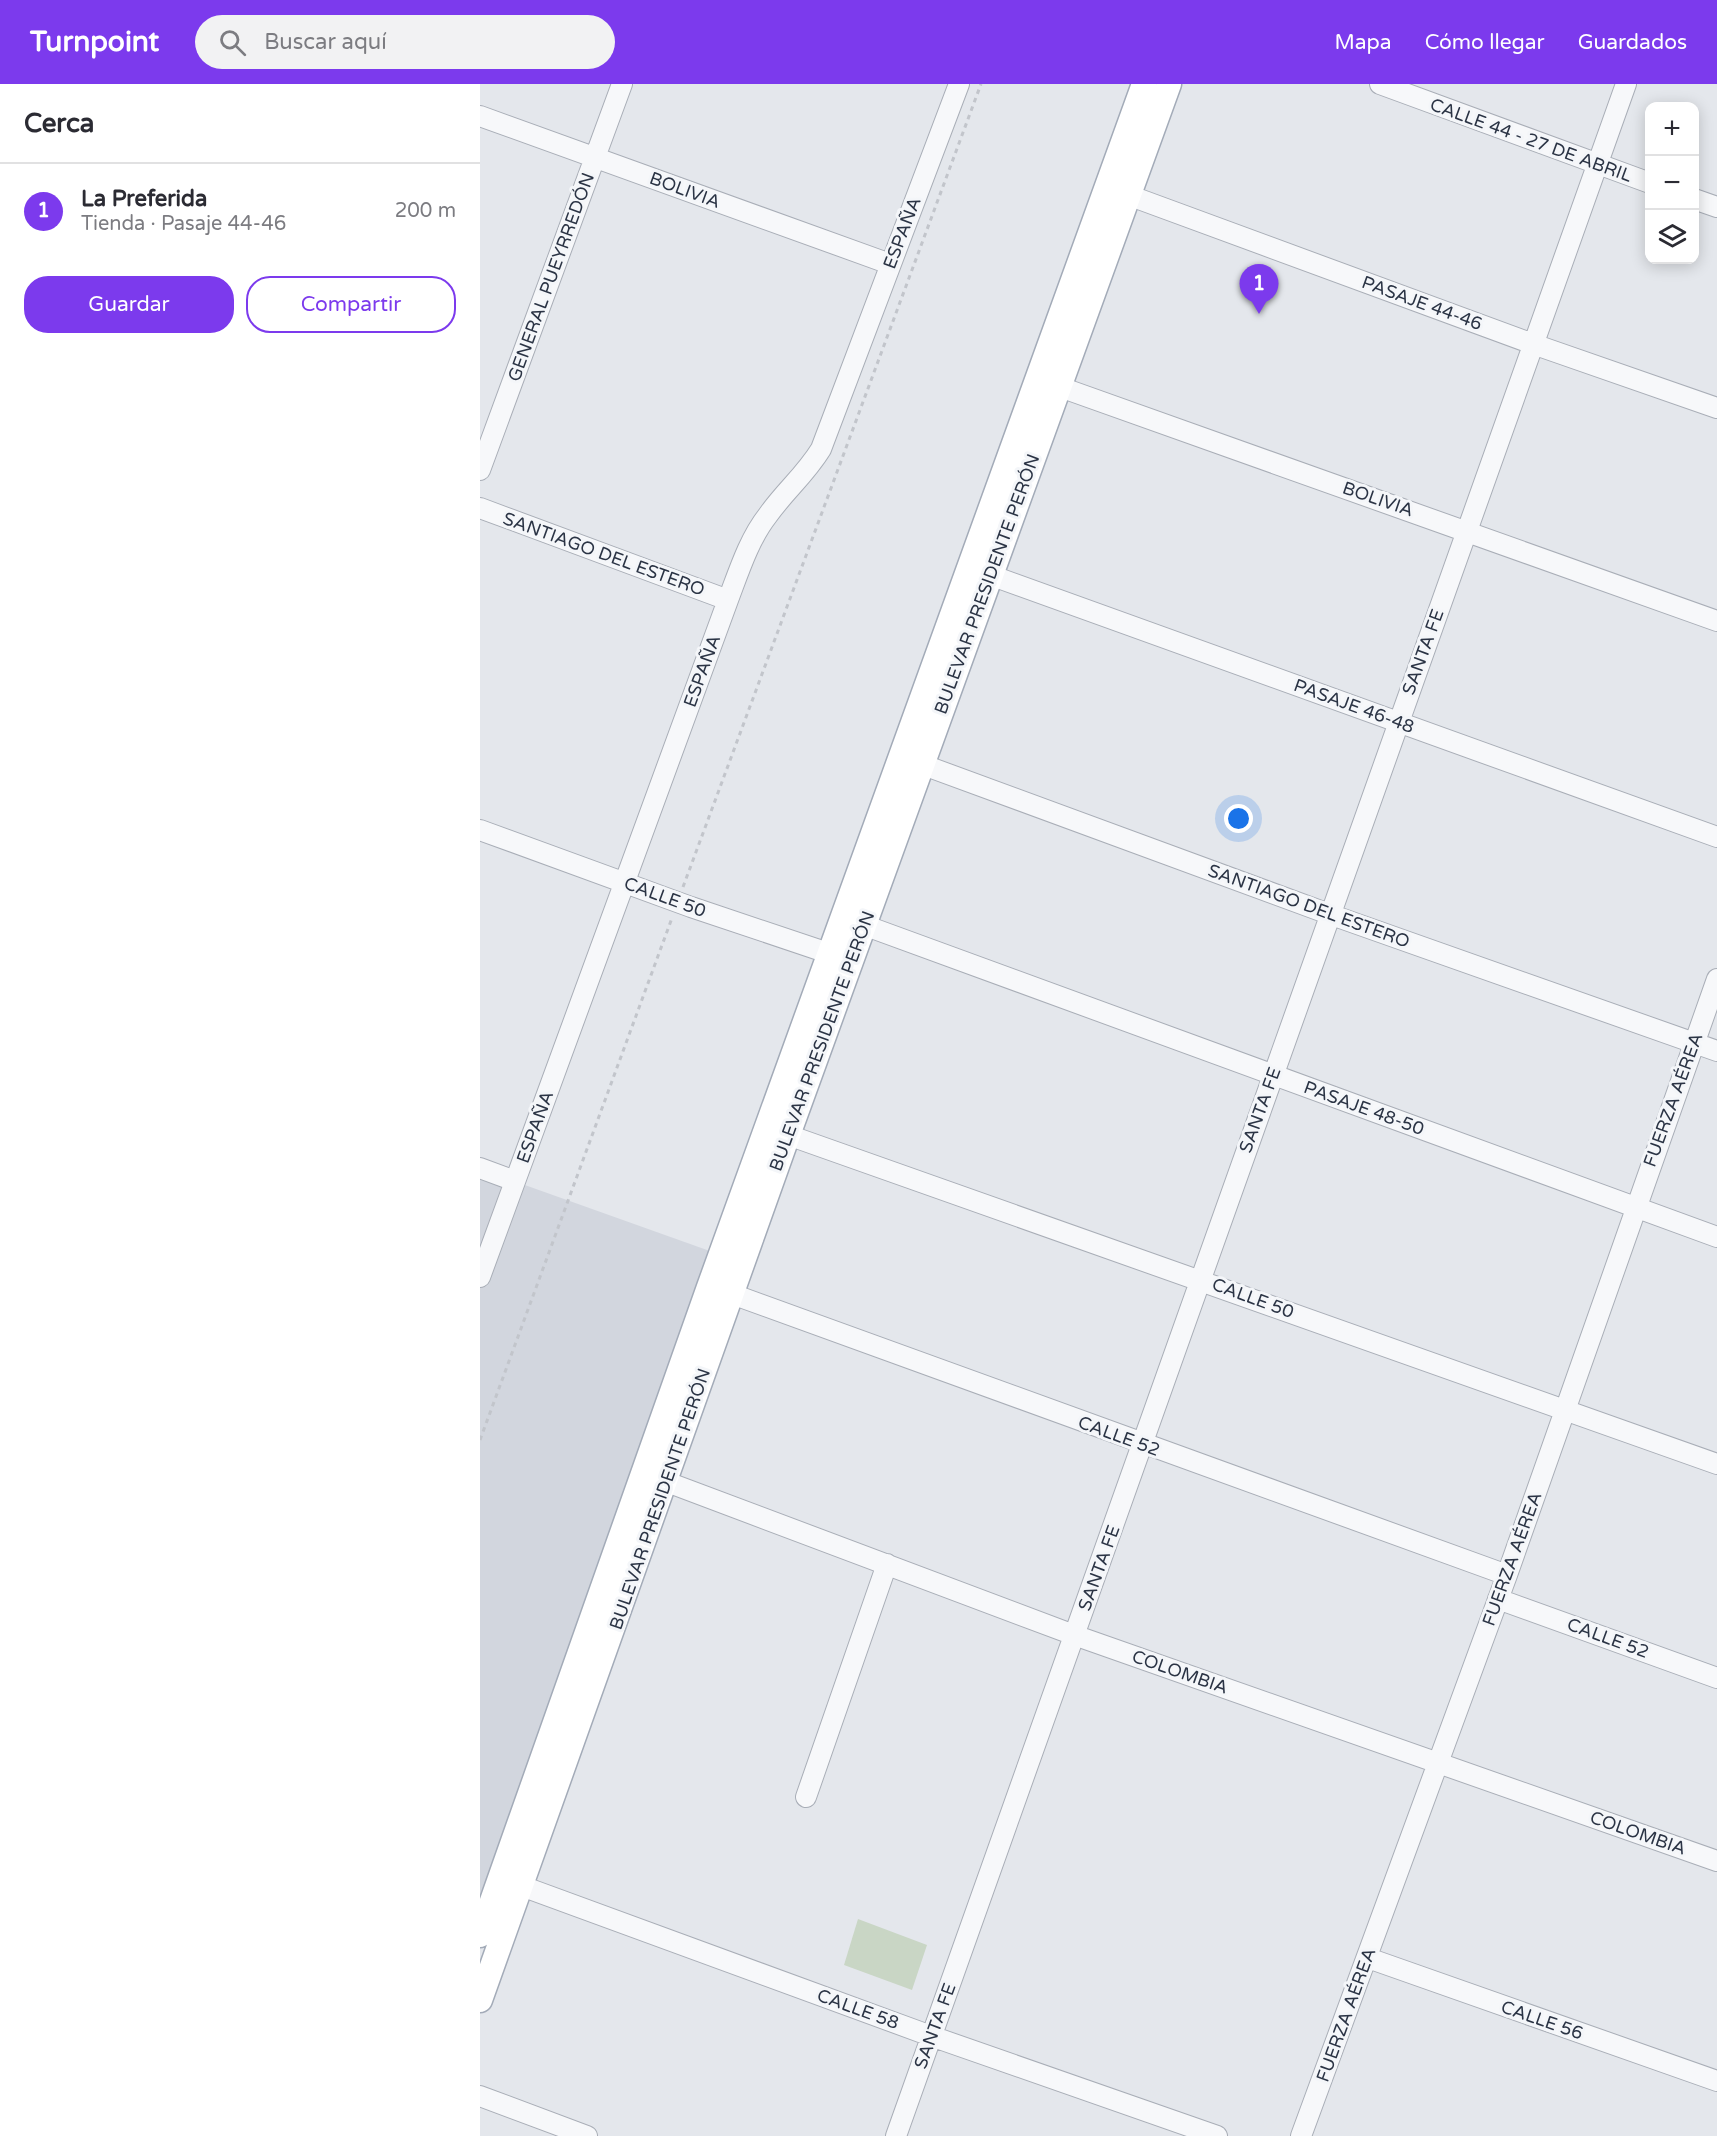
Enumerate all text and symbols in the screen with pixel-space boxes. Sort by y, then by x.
search box [195,15,615,69]
text: Turnpoint [30,25,159,59]
icon: search [216,26,249,59]
text: Buscar aquí [264,29,387,55]
text: Mapa [1334,30,1392,55]
text: Cómo llegar [1425,30,1545,55]
text: Guardados [1578,30,1687,55]
street label: CALLE 44 - 27 DE ABRIL [1427,93,1636,187]
map controls [1645,102,1699,264]
button: + [1645,102,1699,156]
text: Cerca [24,108,94,139]
button: − [1645,156,1699,210]
street label: BOLIVIA [647,167,723,213]
street label: GENERAL PUEYRREDÓN [503,170,599,384]
text: La Preferida [81,186,207,212]
street label: ESPAÑA [878,194,926,272]
text: 1 [37,199,50,223]
text: 200 m [395,199,456,223]
button: layers [1645,210,1699,264]
text: Tienda · Pasaje 44-46 [81,212,286,236]
pin: 1 [1240,264,1278,314]
street label: PASAJE 44-46 [1359,271,1485,335]
button: Guardar [24,276,234,333]
button: Compartir [246,276,456,333]
street label: BULEVAR PRESIDENTE PERÓN [930,451,1044,717]
street label: BOLIVIA [1340,477,1416,521]
street label: SANTIAGO DEL ESTERO [500,507,708,601]
street label: SANTA FE [1397,606,1449,698]
street label: ESPAÑA [679,632,725,710]
street label: PASAJE 46-48 [1291,674,1417,738]
your location [1224,804,1253,833]
street label: SANTIAGO DEL ESTERO [1205,859,1413,953]
street label: CALLE 50 [621,872,709,922]
street label: BULEVAR PRESIDENTE PERÓN [765,908,879,1174]
street label: FUERZA AÉREA [1639,1030,1707,1170]
street label: SANTA FE [1234,1064,1286,1156]
street label: PASAJE 48-50 [1301,1076,1427,1140]
street label: ESPAÑA [512,1088,558,1166]
street label: CALLE 50 [1209,1273,1297,1323]
street label: BULEVAR PRESIDENTE PERÓN [605,1365,715,1633]
street label: CALLE 52 [1075,1411,1163,1461]
street label: FUERZA AÉREA [1478,1489,1546,1629]
street label: SANTA FE [1073,1522,1125,1614]
street label: CALLE 52 [1564,1613,1652,1663]
street label: COLOMBIA [1129,1645,1231,1699]
street label: COLOMBIA [1587,1806,1689,1860]
street label: FUERZA AÉREA [1312,1945,1380,2085]
street label: SANTA FE [909,1980,961,2072]
street label: CALLE 58 [814,1984,902,2034]
street label: CALLE 56 [1498,1996,1586,2044]

